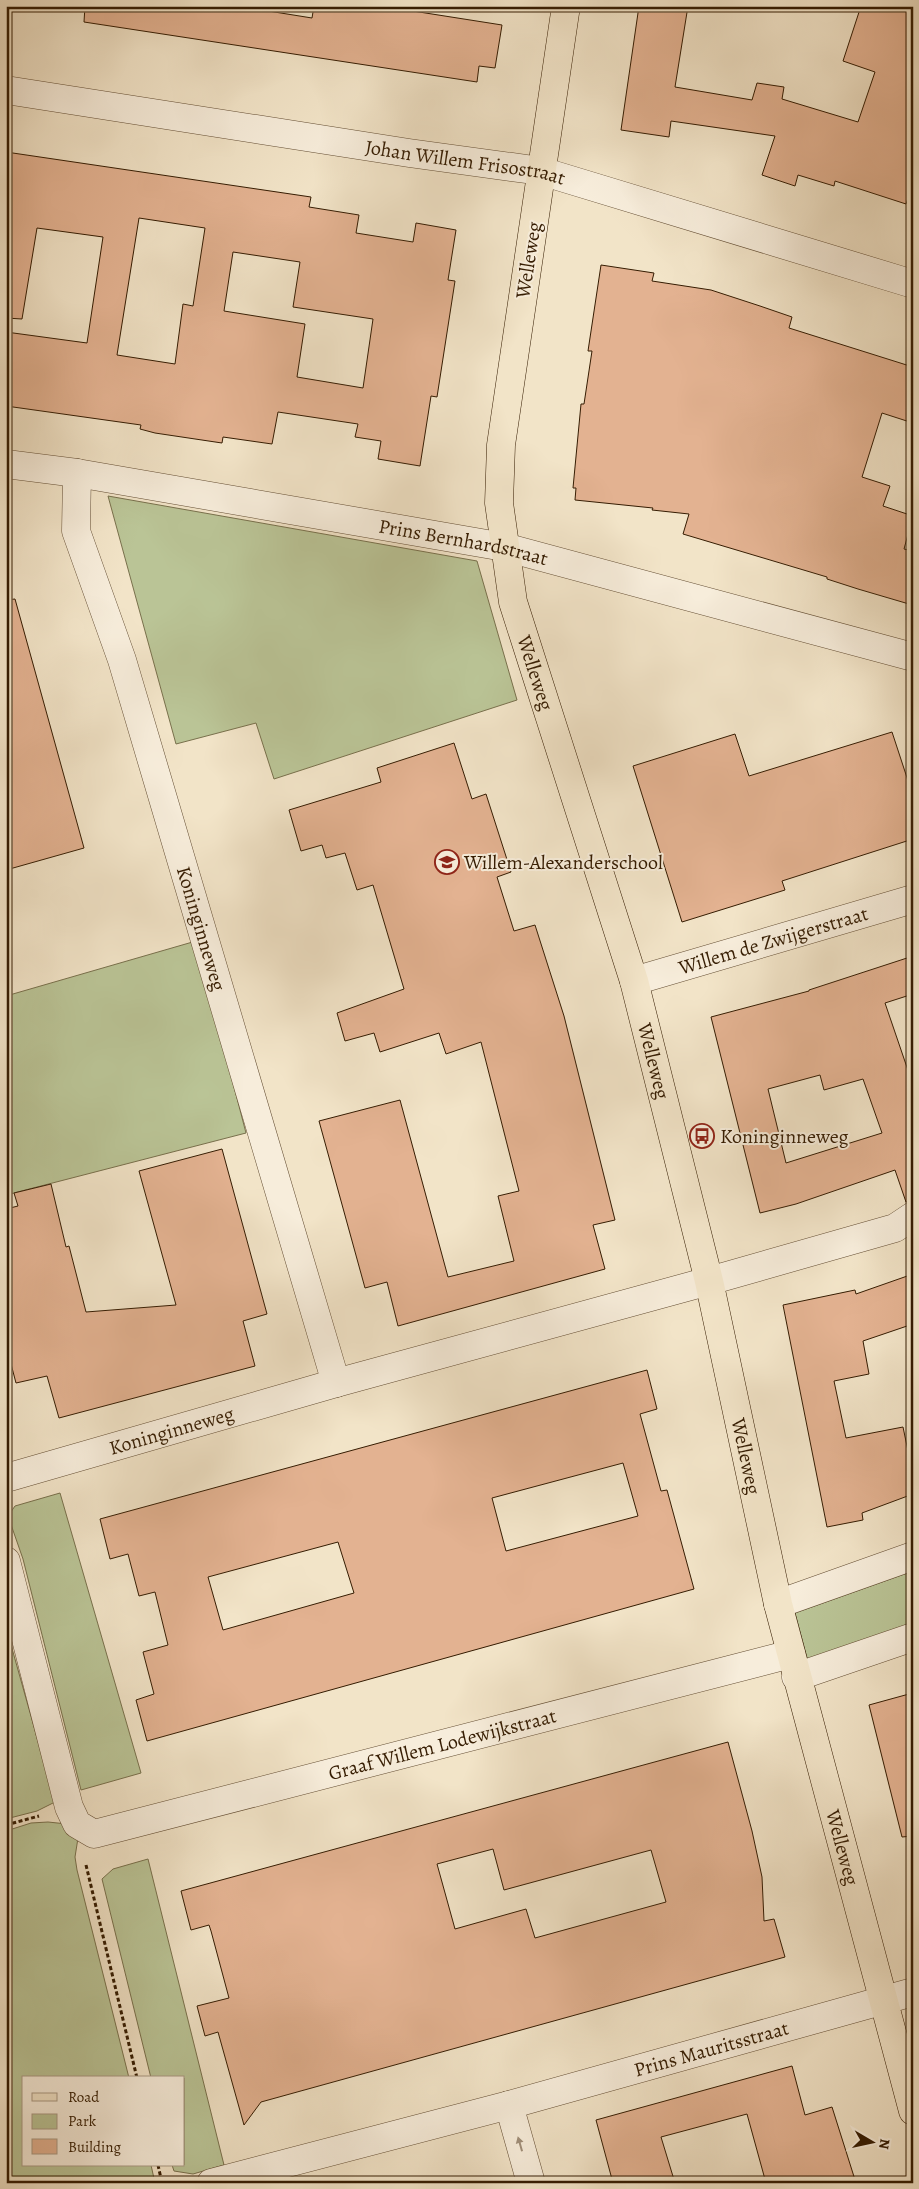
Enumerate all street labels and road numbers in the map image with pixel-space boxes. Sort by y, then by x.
street label: Johan Willem Frisostraat [363,133,569,192]
street label: Welleweg [509,220,548,301]
street label: Prins Bernhardstraat [376,513,551,572]
street label: Welleweg [510,631,560,714]
street label: Koninginneweg [170,863,232,994]
street label: Willem de Zwijgerstraat [674,900,872,982]
street label: Welleweg [631,1019,676,1102]
street label: Koninginneweg [106,1400,237,1462]
street label: Welleweg [724,1415,767,1497]
street label: Graaf Willem Lodewijkstraat [325,1702,559,1787]
street label: Welleweg [819,1806,865,1888]
street label: Prins Mauritsstraat [631,2014,792,2083]

